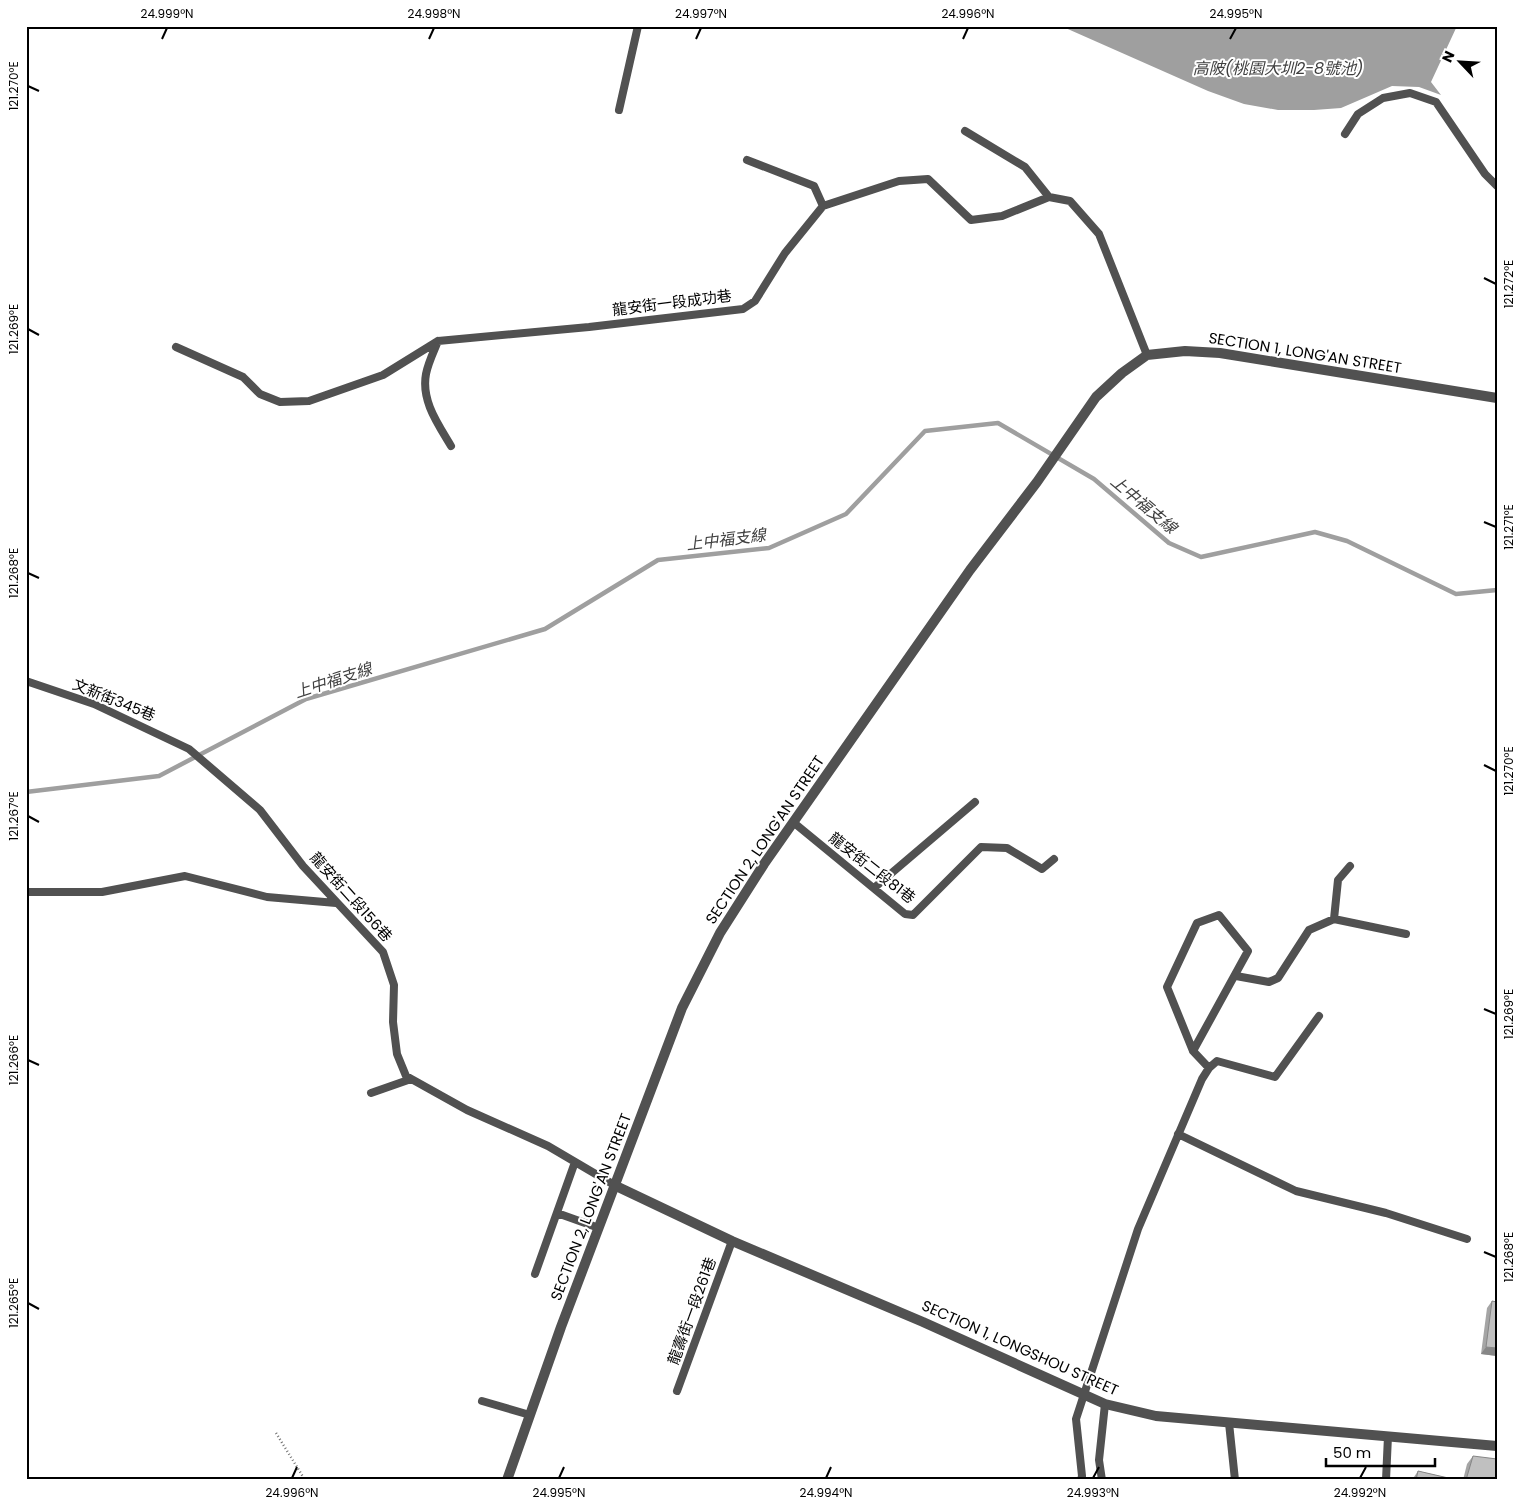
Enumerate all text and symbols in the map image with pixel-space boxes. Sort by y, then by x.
text: 24.999°N [140,5,194,22]
text: 24.998°N [407,5,461,22]
text: 24.997°N [675,5,727,22]
text: 24.996°N [941,5,995,22]
text: 24.995°N [1210,5,1262,22]
north arrow [1436,38,1486,88]
text: N [1437,48,1460,66]
water label: 高陂(桃園大圳2-8號池) [1193,57,1363,80]
text: 121.270°E [5,61,22,111]
text: 121.272°E [1500,260,1517,308]
street label: 龍安街一段成功巷 [611,285,733,320]
text: 121.269°E [5,304,22,354]
street label: SECTION 1, LONG'AN STREET [1207,327,1403,378]
water label: 上中福支線 [1106,470,1183,540]
text: 121.271°E [1500,504,1517,550]
water label: 上中福支線 [685,523,769,556]
text: 121.268°E [5,548,22,598]
water label: 上中福支線 [292,657,377,704]
street label: 文新街345巷 [70,673,159,726]
text: 121.270°E [1500,746,1517,796]
street label: SECTION 2, LONG'AN STREET [700,751,829,928]
text: 121.267°E [5,791,22,841]
street label: 龍安街二段81巷 [825,827,920,908]
street label: 龍安街二段156巷 [306,847,397,946]
text: 121.269°E [1500,989,1517,1039]
text: 121.266°E [5,1035,22,1085]
street label: SECTION 2, LONG'AN STREET [545,1110,636,1303]
text: 121.268°E [1500,1232,1517,1282]
street label: 龍壽街一段261巷 [662,1254,721,1367]
text: 121.265°E [5,1278,22,1328]
street label: SECTION 1, LONGSHOU STREET [919,1295,1122,1400]
scale bar [1326,1436,1434,1468]
text: 50 m [1333,1442,1371,1463]
text: 24.996°N [265,1484,319,1501]
text: 24.995°N [533,1484,585,1501]
text: 24.994°N [800,1484,853,1501]
text: 24.993°N [1067,1484,1119,1501]
text: 24.992°N [1334,1484,1386,1501]

